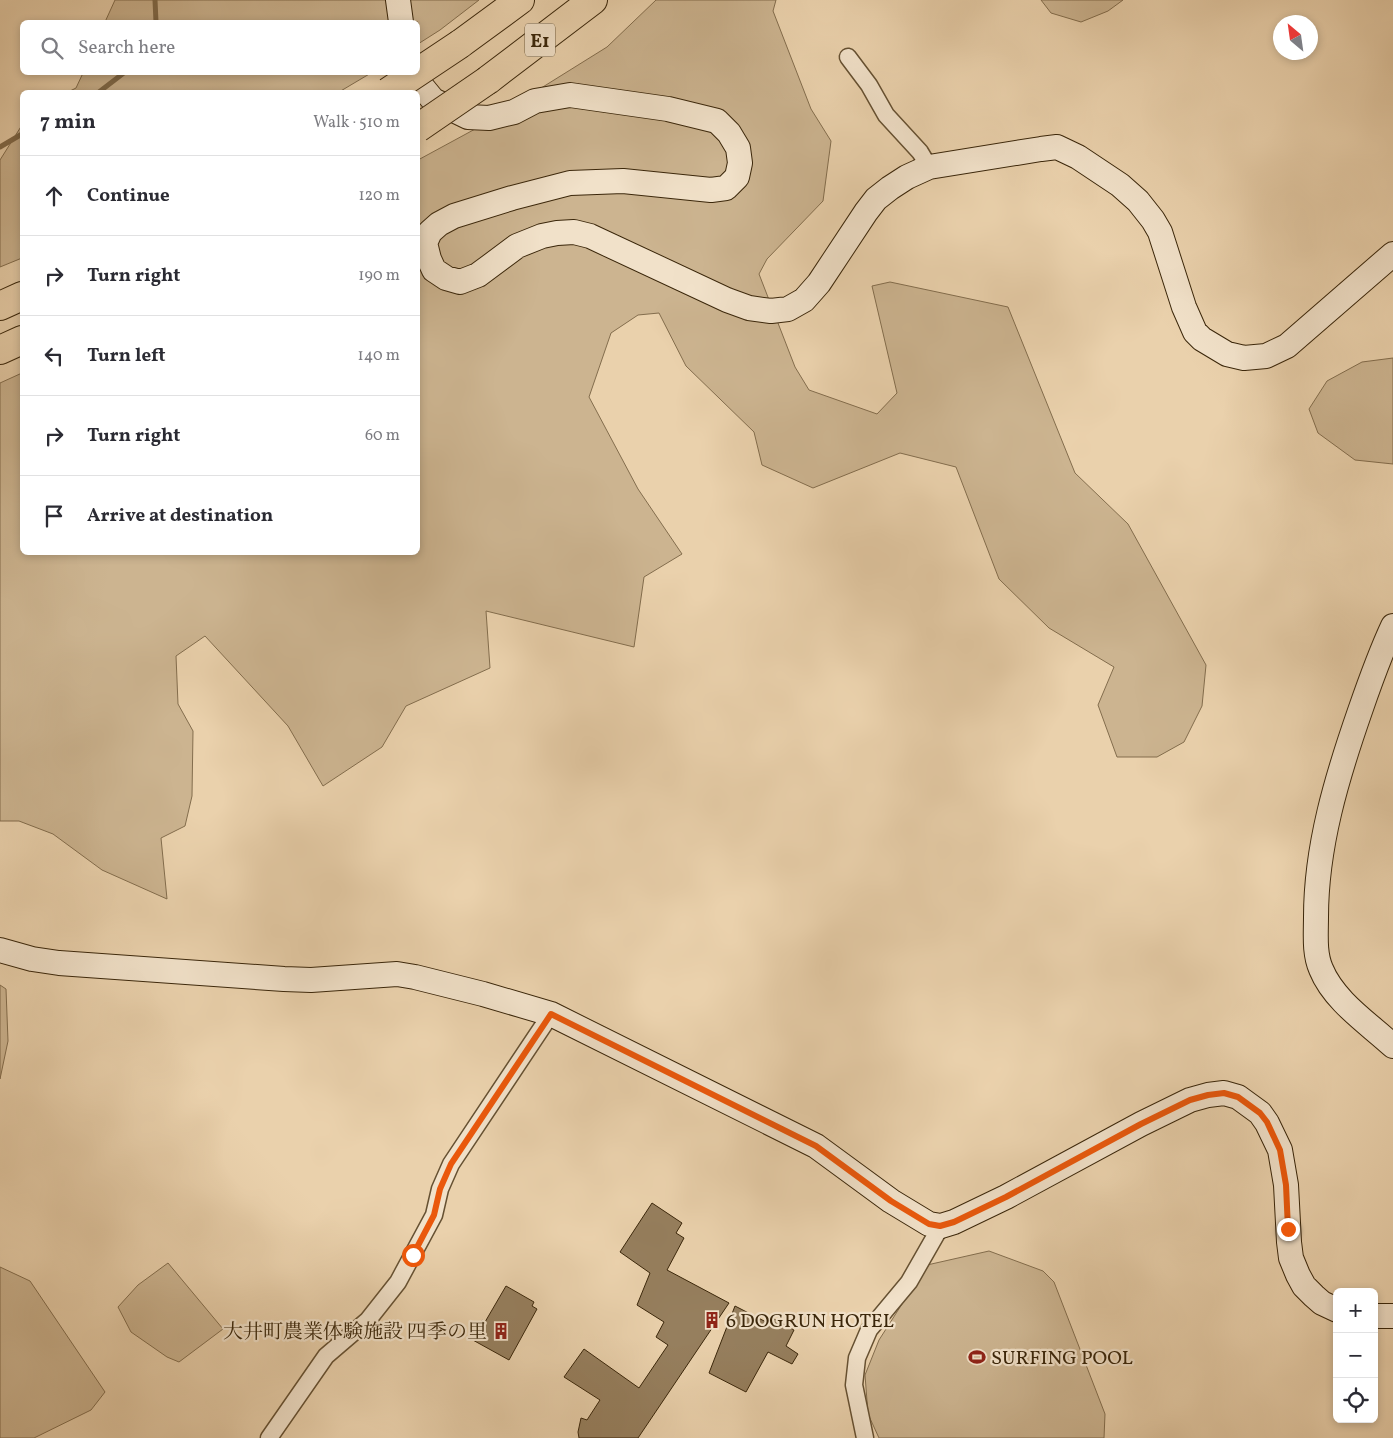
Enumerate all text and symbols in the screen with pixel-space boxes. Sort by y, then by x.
north arrow [1273,15,1318,60]
search box [20,20,420,75]
road number: E1 [525,24,555,56]
icon: search [38,34,66,62]
text: Search here [78,35,175,61]
text: 7 min [40,108,96,137]
text: Walk · 510 m [313,112,400,134]
icon: ahead [40,182,68,210]
text: Continue [87,183,170,209]
text: 120 m [358,185,400,207]
icon: right [40,262,68,290]
text: Turn right [87,263,180,289]
text: 190 m [358,265,400,287]
icon: left [40,342,68,370]
text: Turn left [87,343,166,369]
text: 140 m [358,345,400,367]
icon: right [40,422,68,450]
text: Turn right [87,423,180,449]
text: 60 m [365,425,400,447]
icon: arrive [40,502,68,530]
text: Arrive at destination [87,503,273,529]
route end [1277,1218,1300,1241]
route start [402,1244,425,1267]
map controls [1333,1288,1378,1423]
button: + [1333,1288,1378,1333]
place label: 6 DOGRUN HOTEL [726,1308,894,1336]
building icon: 6 DOGRUN HOTEL [702,1310,722,1330]
place label: 大井町農業体験施設 四季の里 [223,1319,487,1347]
building icon: 大井町農業体験施設 四季の里 [491,1321,511,1341]
button: − [1333,1333,1378,1378]
place label: SURFING POOL [991,1345,1133,1373]
sports icon: SURFING POOL [967,1347,987,1367]
button: locate [1333,1378,1378,1423]

